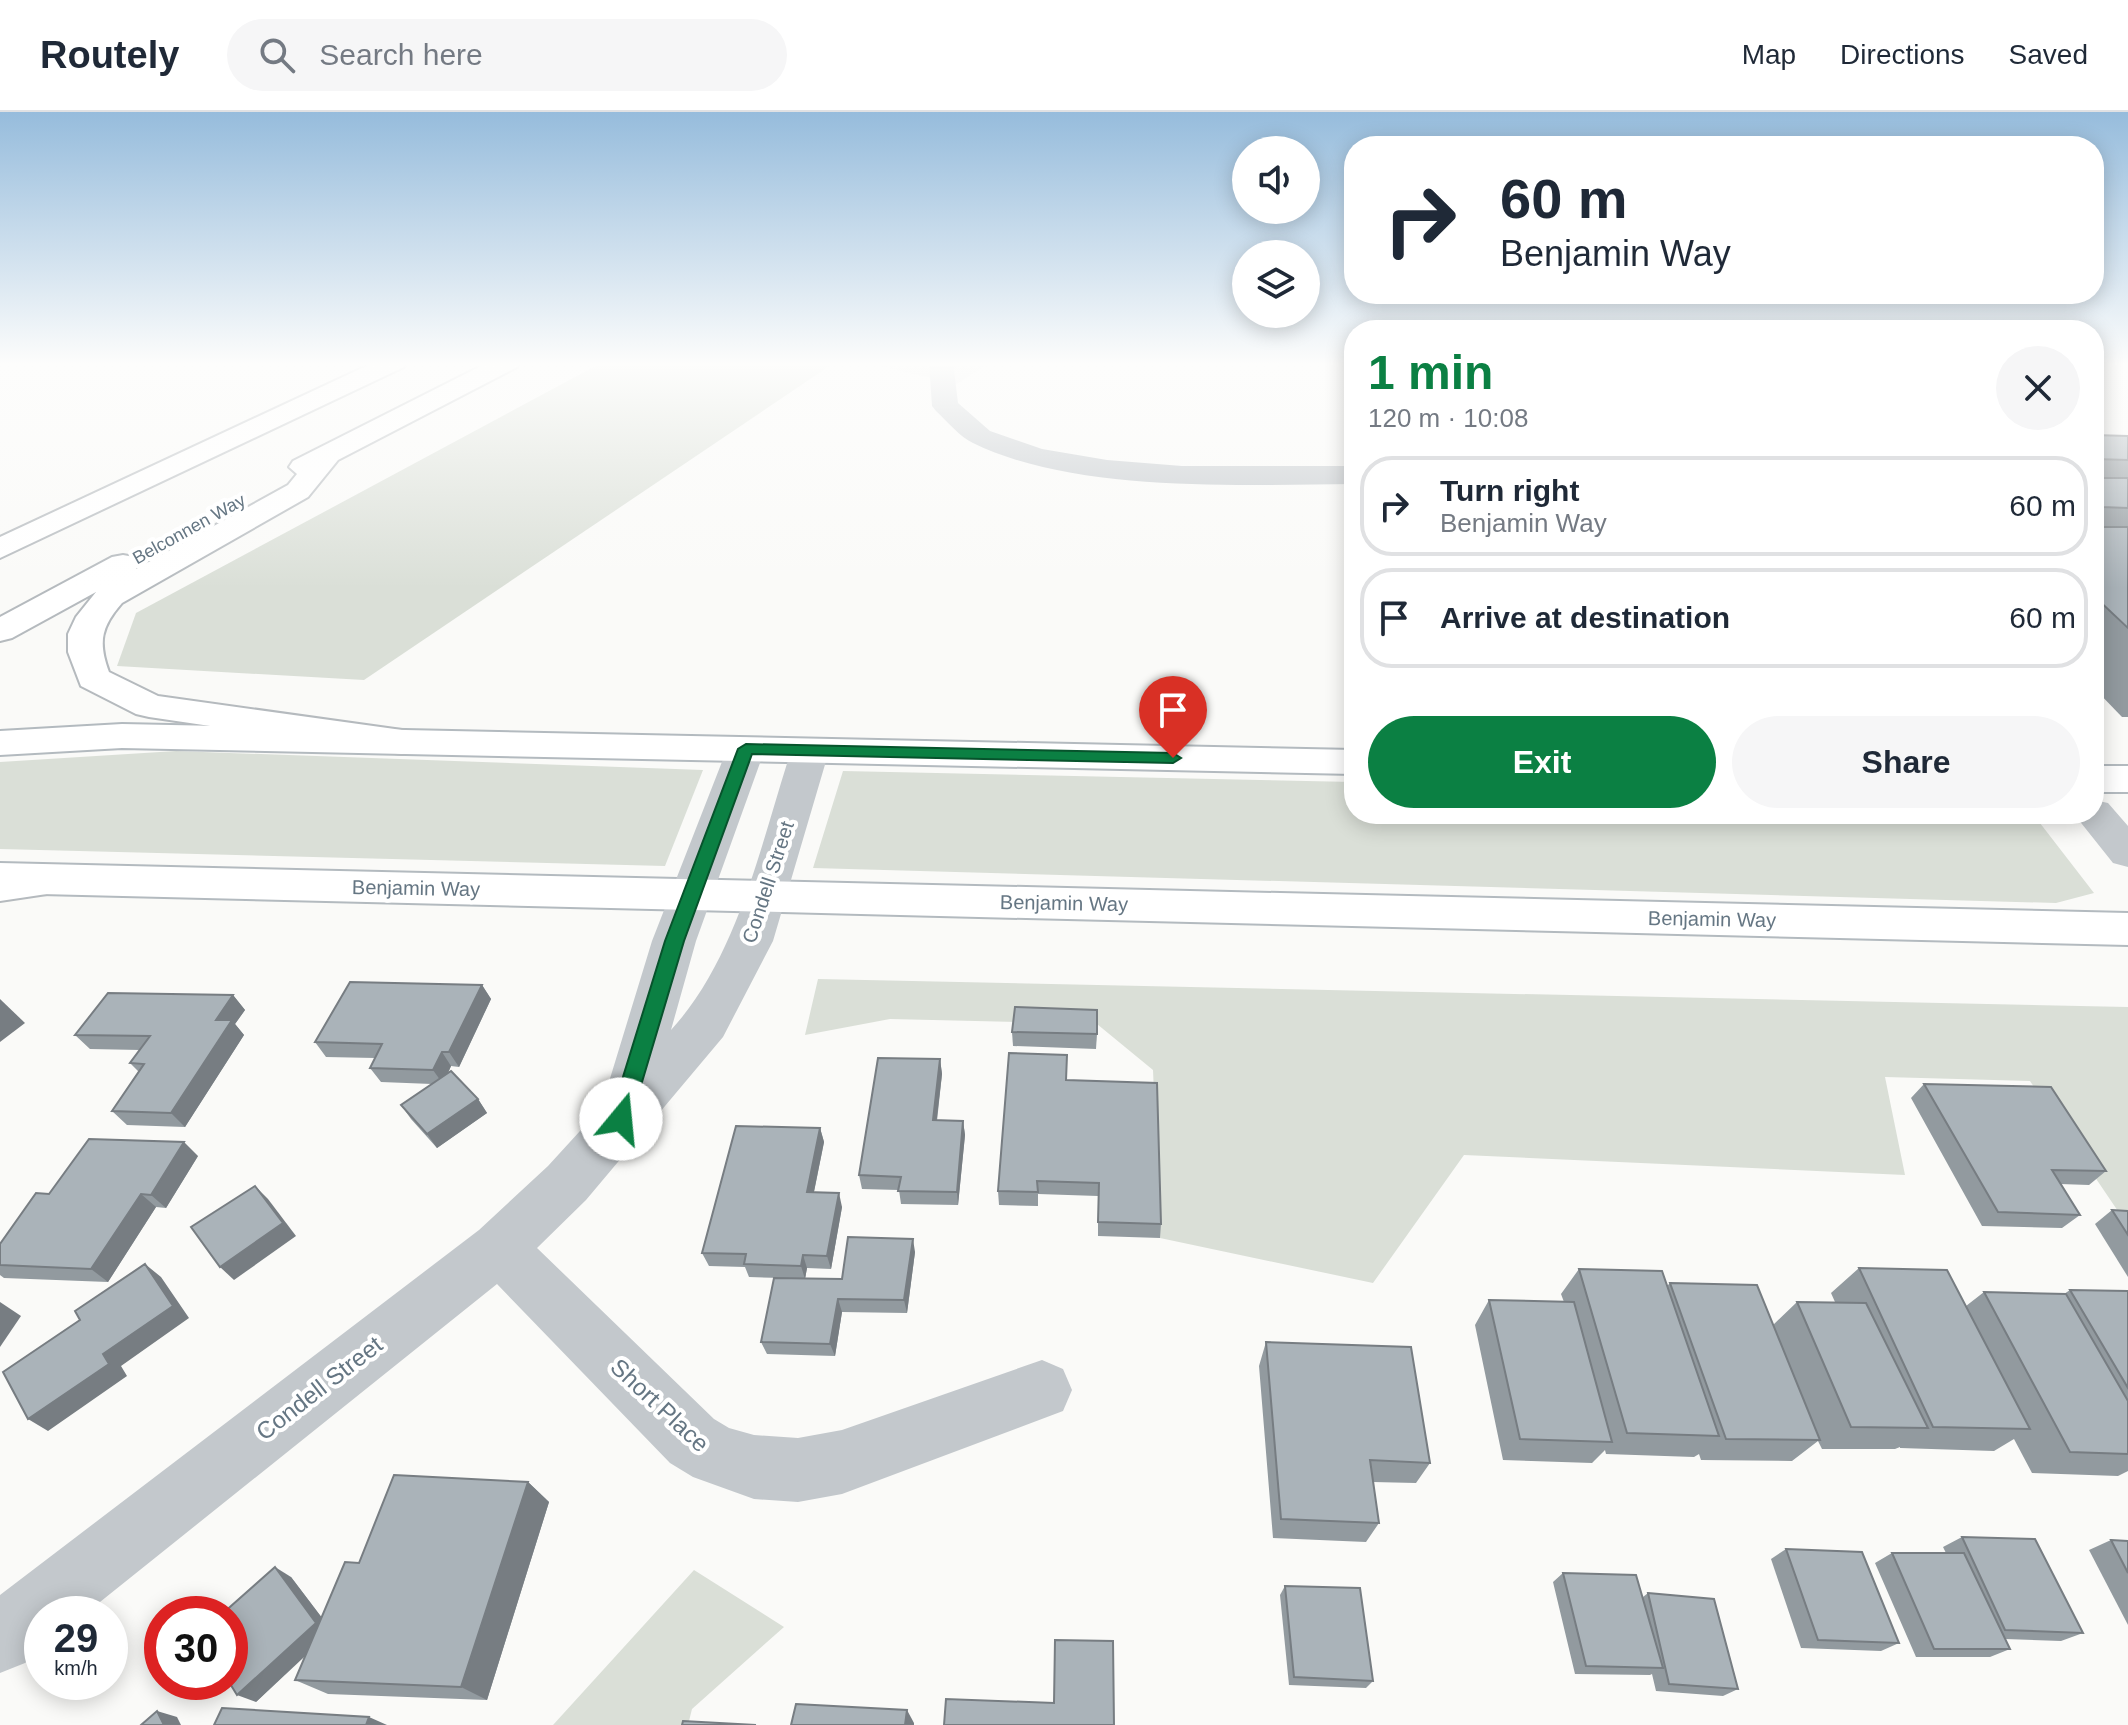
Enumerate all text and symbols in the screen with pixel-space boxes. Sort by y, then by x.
search box [227,19,787,91]
icon: search [255,33,299,77]
text: Routely [40,34,179,76]
text: Search here [319,38,483,71]
text: Map [1742,39,1796,70]
text: Directions [1840,39,1965,70]
text: Saved [2009,39,2088,70]
map controls [1232,136,1320,328]
button: sound [1232,136,1320,224]
text: 60 m [1500,167,1628,230]
icon: right [1368,168,1472,272]
text: Benjamin Way [1500,233,1731,274]
button: layers [1232,240,1320,328]
text: 1 min [1368,346,1493,399]
button: close [1996,346,2080,430]
text: 120 m · 10:08 [1368,403,1528,433]
text: Turn right [1440,474,1579,507]
icon: right [1372,484,1416,528]
text: 60 m [2009,489,2076,522]
street label: Belconnen Way [129,490,249,568]
text: Benjamin Way [1440,508,1607,538]
icon: arrive [1372,596,1416,640]
text: Arrive at destination [1440,601,1730,634]
text: 60 m [2009,601,2076,634]
pin [1139,676,1207,758]
icon: arrive [1151,688,1195,732]
button: Exit [1368,716,1716,808]
button: Share [1732,716,2080,808]
street label: Condell Street [738,818,798,946]
street label: Benjamin Way [352,876,480,900]
street label: Benjamin Way [1000,891,1128,915]
street label: Benjamin Way [1648,907,1776,931]
position arrow [579,1077,663,1161]
street label: Condell Street [251,1330,387,1445]
street label: Short Place [605,1353,715,1457]
speed limit sign: 30 [144,1596,248,1700]
text: 29 [54,1616,98,1660]
text: km/h [54,1657,98,1679]

